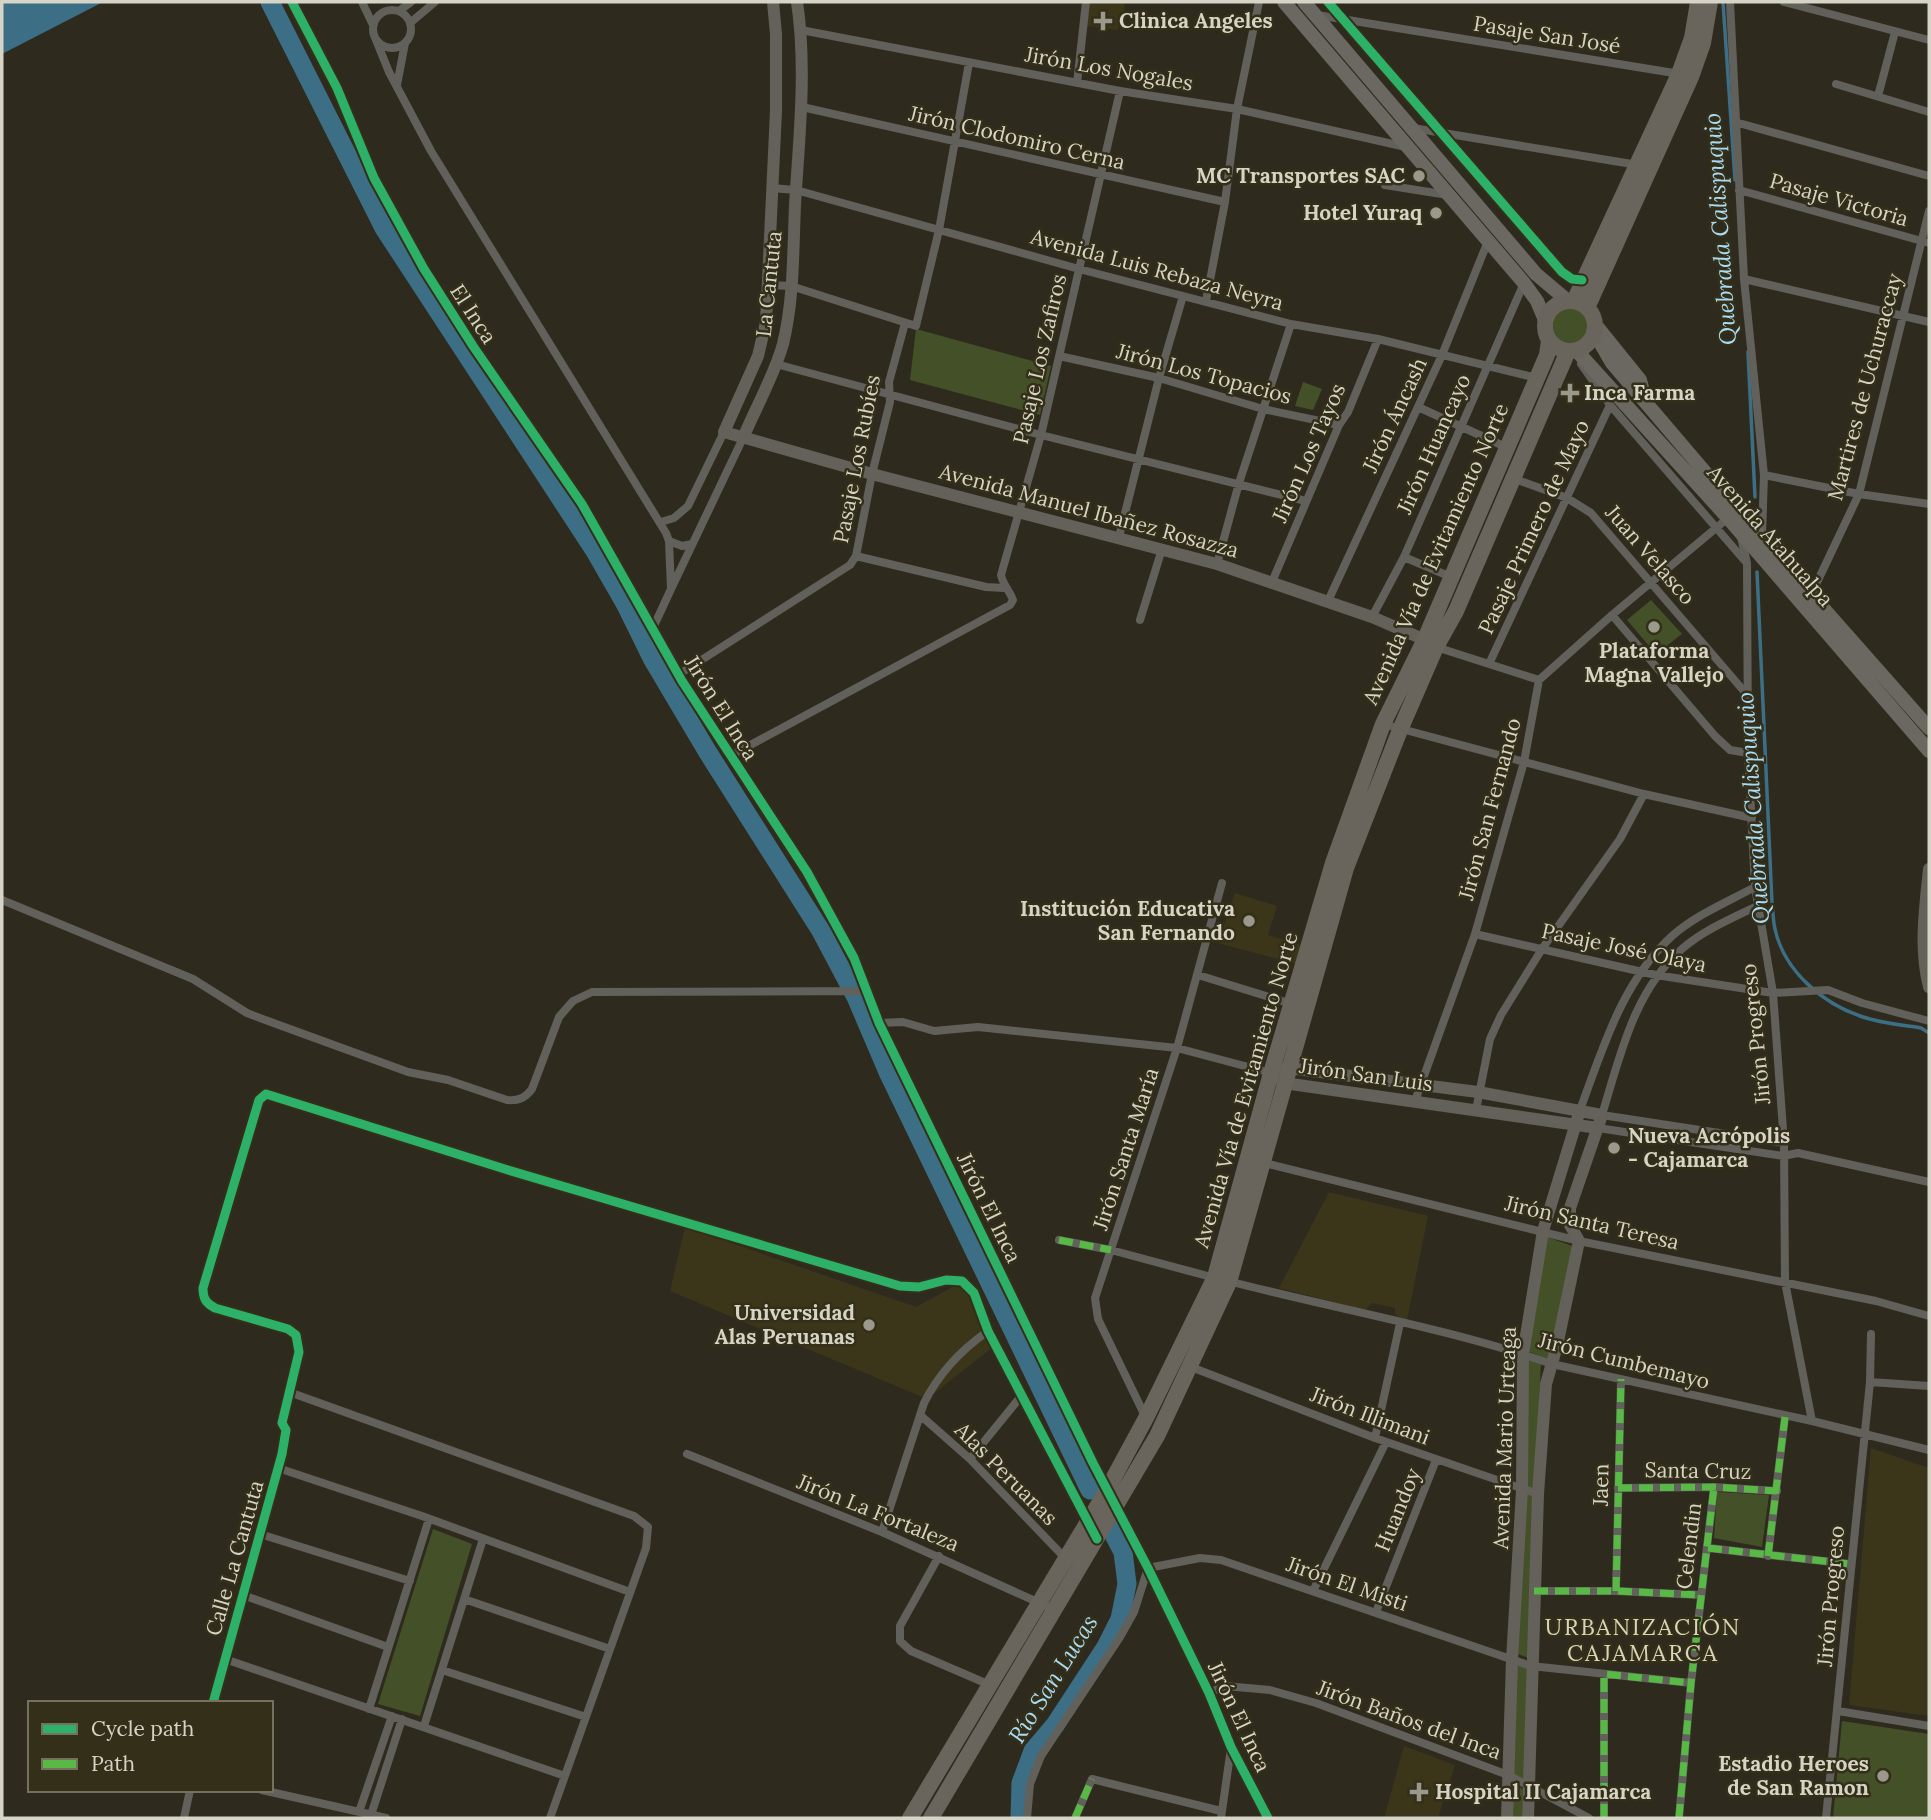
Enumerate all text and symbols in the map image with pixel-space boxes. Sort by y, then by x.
place label: Clinica Angeles [1119,7,1273,34]
street label: Pasaje San José [1472,10,1623,59]
marker: Clinica Angeles [1093,11,1113,31]
street label: Jirón Los Nogales [1022,40,1195,97]
street label: Jirón Clodomiro Cerna [905,99,1128,176]
water label: Quebrada Calispuquio [1697,112,1742,346]
place label: MC Transportes SAC [1196,162,1406,189]
street label: Pasaje Victoria [1767,167,1912,232]
marker: MC Transportes SAC [1411,168,1427,184]
place label: Hotel Yuraq [1303,199,1423,226]
marker: Hotel Yuraq [1428,205,1444,221]
street label: Avenida Luis Rebaza Neyra [1027,223,1287,316]
street label: La Cantuta [750,229,788,338]
street label: Martires de Uchuraccay [1821,270,1908,503]
street label: Pasaje Los Zafiros [1007,271,1072,447]
street label: El Inca [444,279,503,349]
street label: Jirón Los Topacios [1113,337,1295,410]
street label: Jirón Áncash [1356,353,1433,477]
street label: Jirón Huancayo [1390,370,1476,519]
street label: Pasaje Los Rubíes [827,372,886,545]
street label: Jirón Los Tayos [1265,379,1351,527]
place label: Inca Farma [1584,379,1695,406]
marker: Inca Farma [1562,385,1578,401]
street label: Avenida Vía de Evitamiento Norte [1356,399,1514,710]
street label: Pasaje Primero de Mayo [1472,415,1595,638]
street label: Avenida Manuel Ibañez Rosazza [936,457,1242,564]
street label: Avenida Atahualpa [1701,458,1839,612]
street label: Juan Velasco [1599,499,1701,610]
marker: Plataforma Magna Vallejo [1646,619,1662,635]
place label: Plataforma Magna Vallejo [1584,637,1724,688]
street label: Jirón El Inca [678,649,765,766]
water label: Quebrada Calispuquio [1730,691,1775,925]
street label: Jirón San Fernando [1452,715,1527,904]
place label: Institución Educativa San Fernando [1020,895,1235,946]
marker: Institución Educativa San Fernando [1241,913,1257,929]
street label: Pasaje José Olaya [1539,917,1709,978]
street label: Avenida Vía de Evitamiento Norte [1187,929,1304,1252]
street label: Jirón Progreso [1735,962,1776,1107]
street label: Jirón San Luis [1297,1052,1435,1097]
street label: Jirón Santa María [1086,1064,1165,1234]
place label: Nueva Acrópolis - Cajamarca [1628,1122,1790,1173]
marker: Nueva Acrópolis - Cajamarca [1606,1140,1622,1156]
street label: Jirón El Inca [951,1147,1028,1267]
street label: Jirón Santa Teresa [1502,1189,1682,1256]
place label: Universidad Alas Peruanas [715,1299,855,1350]
marker: Universidad Alas Peruanas [861,1317,877,1333]
street label: Avenida Mario Urteaga [1487,1326,1522,1551]
street label: Jirón Cumbemayo [1535,1326,1712,1395]
street label: Jirón Illimani [1306,1380,1434,1451]
street label: Alas Peruanas [949,1416,1063,1531]
street label: Santa Cruz [1644,1456,1752,1485]
street label: Jaen [1587,1463,1614,1507]
street label: Huandoy [1369,1464,1427,1556]
street label: Jirón La Fortaleza [792,1467,963,1557]
street label: Calle La Cantuta [199,1477,270,1639]
street label: Celendin [1670,1501,1707,1591]
street label: Jirón Progreso [1811,1524,1850,1668]
street label: Jirón El Misti [1282,1550,1411,1617]
water label: Río San Lucas [1002,1609,1103,1748]
district label: URBANIZACIÓN CAJAMARCA [1545,1612,1741,1667]
street label: Jirón El Inca [1202,1656,1277,1777]
street label: Jirón Baños del Inca [1312,1673,1505,1765]
legend [28,1701,273,1792]
text: Cycle path [91,1715,194,1742]
text: Path [91,1750,135,1777]
place label: Estadio Heroes de San Ramon [1718,1750,1869,1801]
marker: Estadio Heroes de San Ramon [1875,1768,1891,1784]
place label: Hospital II Cajamarca [1435,1778,1651,1805]
marker: Hospital II Cajamarca [1409,1782,1429,1802]

